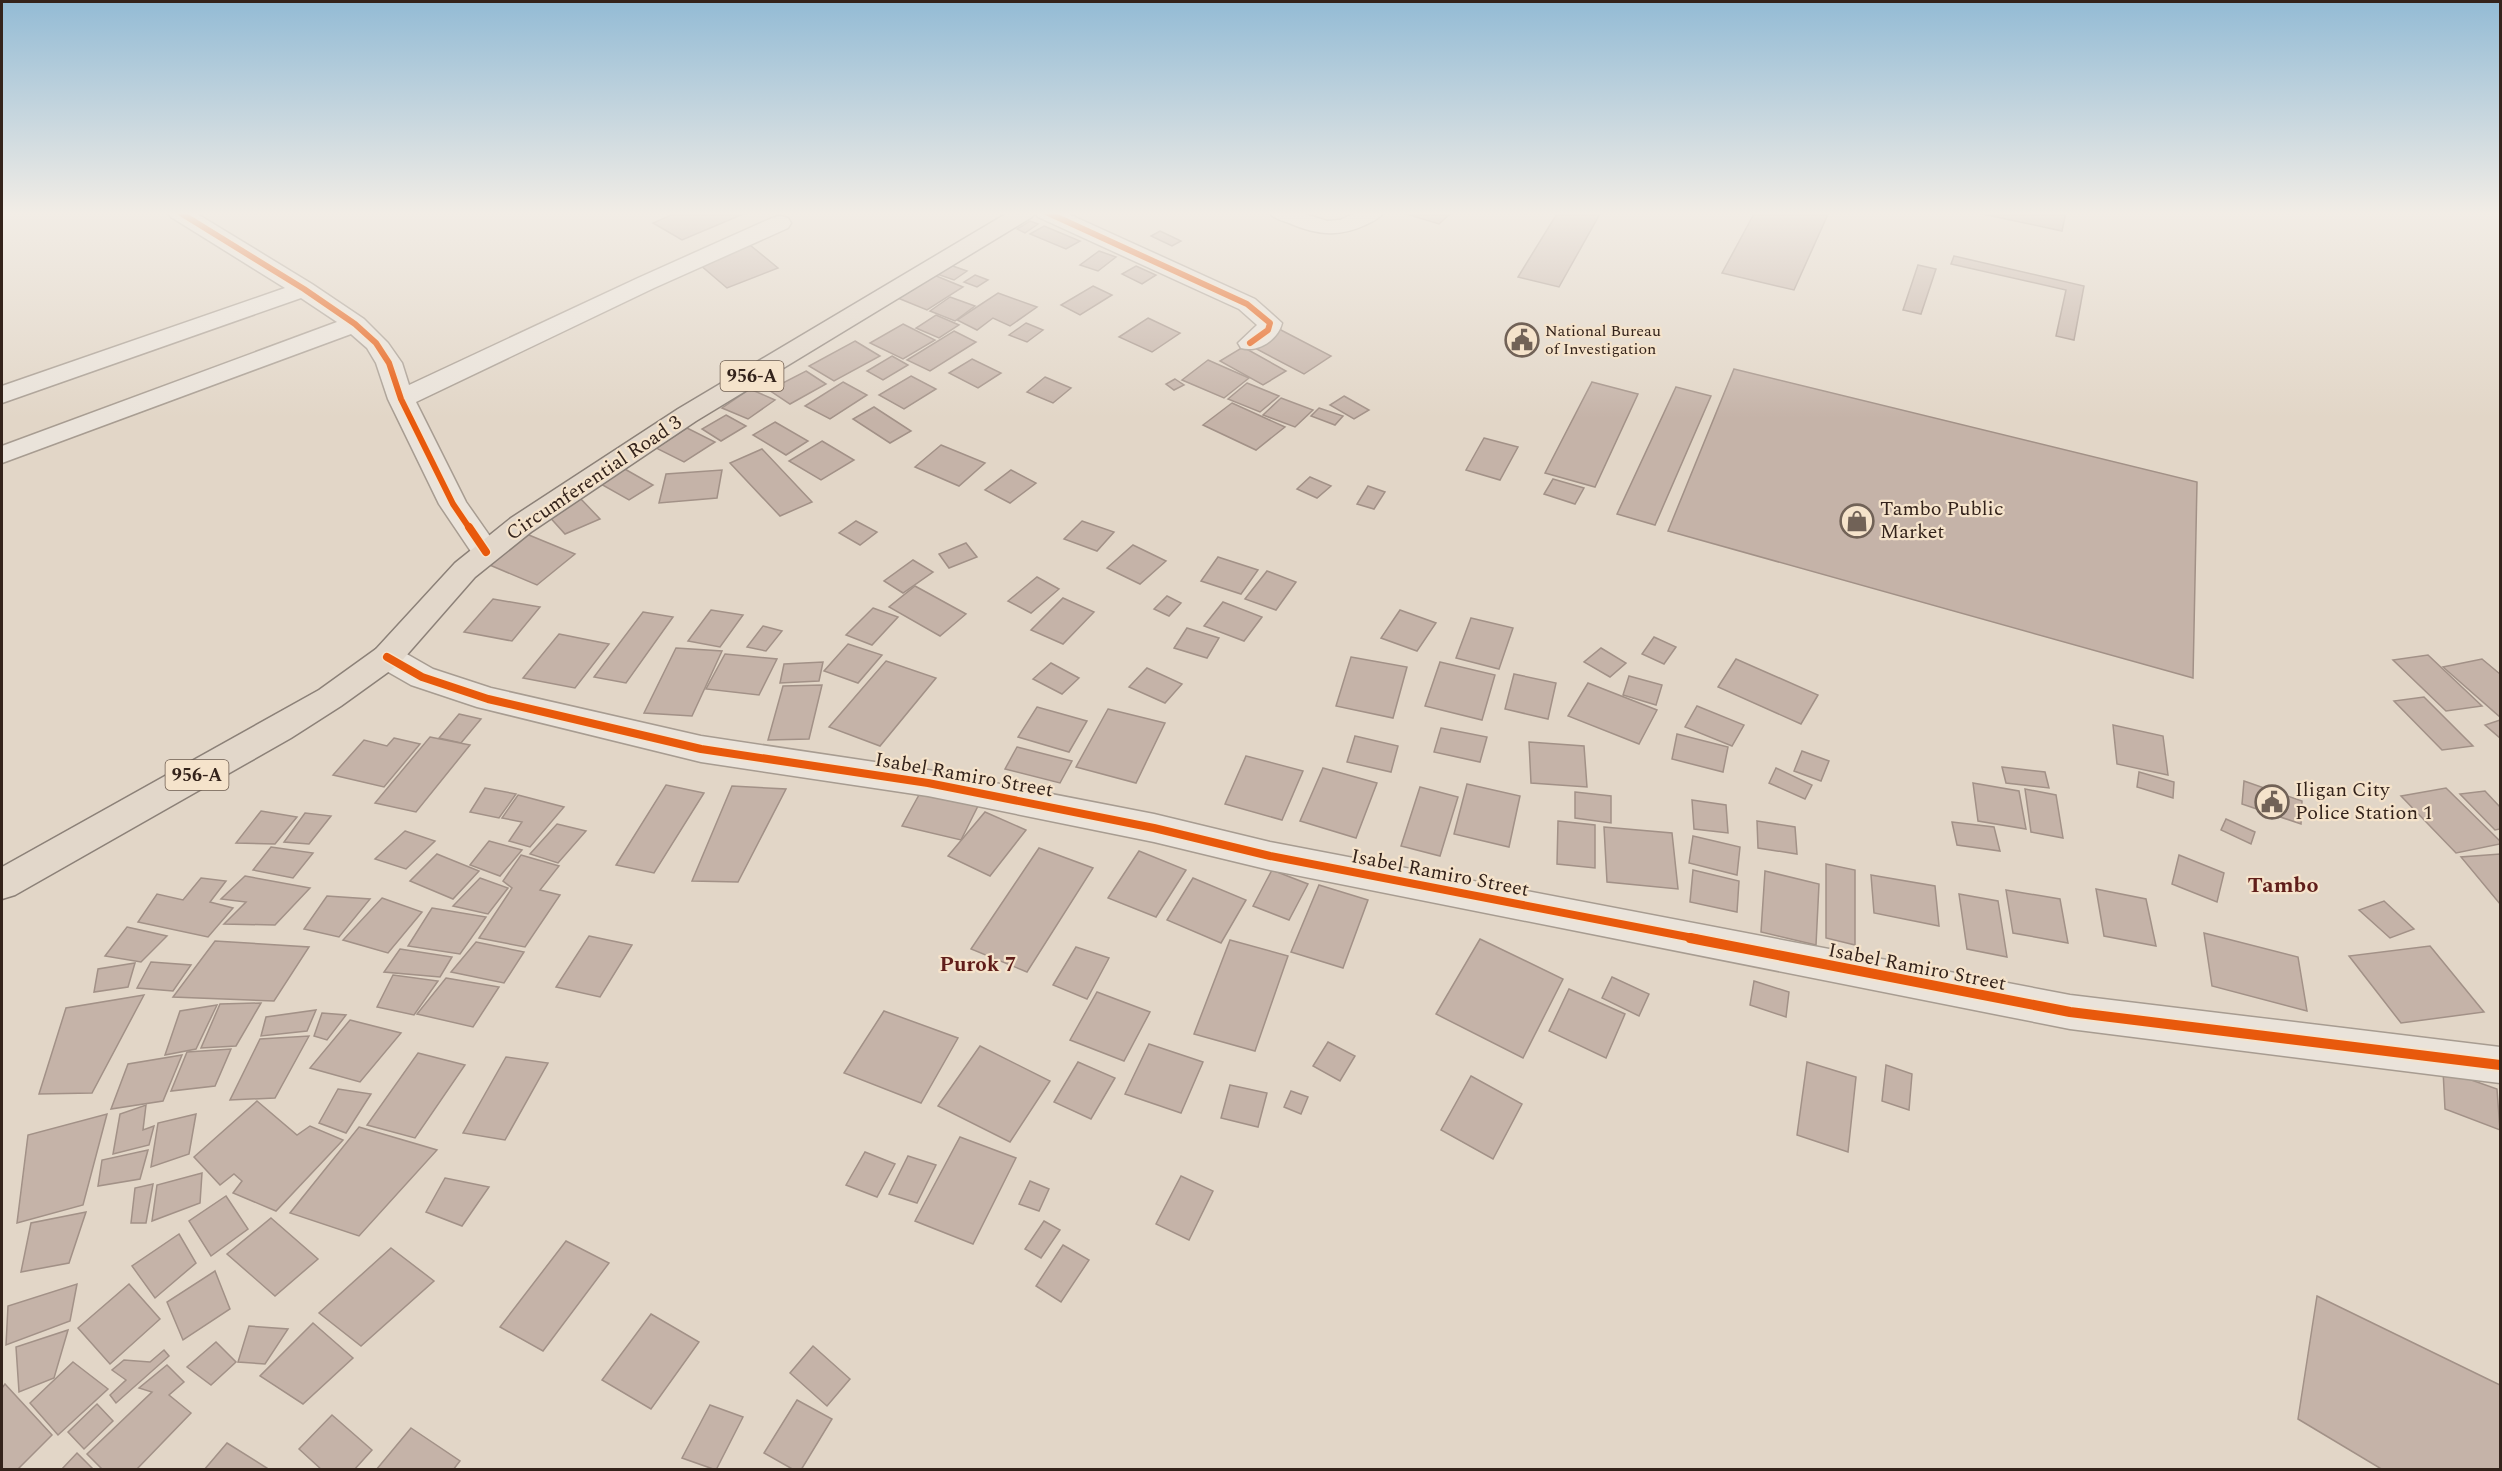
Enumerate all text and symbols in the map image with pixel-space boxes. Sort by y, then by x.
place label: National Bureau of Investigation [1545,319,1661,361]
public building icon: National Bureau of Investigation [1504,322,1540,358]
road number: 956-A [720,361,783,391]
street label: Circumferential Road 3 [500,408,688,548]
place label: Tambo Public Market [1880,494,2003,547]
shop icon: Tambo Public Market [1839,503,1875,539]
street label: Isabel Ramiro Street [872,745,1056,805]
road number: 956-A [166,760,228,790]
place label: Iligan City Police Station 1 [2295,775,2433,828]
public building icon: Iligan City Police Station 1 [2254,784,2290,820]
street label: Isabel Ramiro Street [1348,841,1532,905]
district label: Tambo [2248,869,2318,902]
street label: Isabel Ramiro Street [1825,935,2009,999]
district label: Purok 7 [940,949,1016,981]

